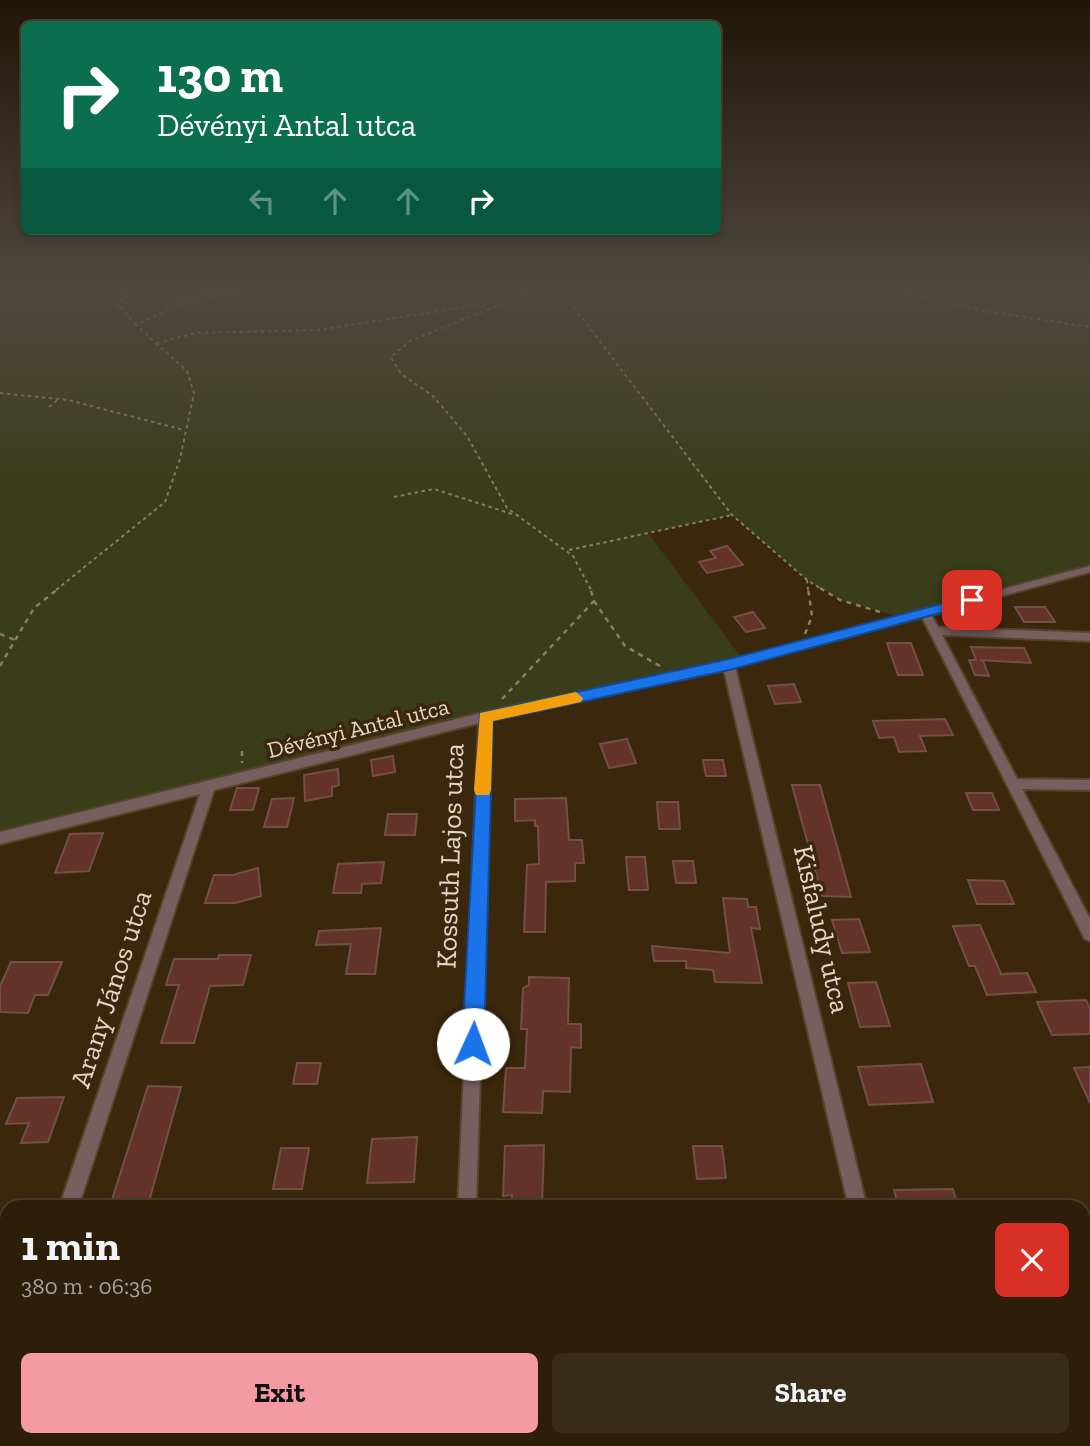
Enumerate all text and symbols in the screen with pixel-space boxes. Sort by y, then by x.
text: 130 m [157,46,283,105]
icon: right [42,49,133,140]
text: Dévényi Antal utca [157,106,416,144]
icon: left [243,182,281,220]
icon: ahead [316,182,354,220]
icon: ahead [389,182,427,220]
icon: right [462,182,500,220]
pin [942,570,1002,630]
icon: arrive [953,581,991,619]
street label: Dévényi Antal utca [264,692,452,764]
street label: Kossuth Lajos utca [430,742,470,969]
street label: Kisfaludy utca [787,842,857,1017]
street label: Arany János utca [64,886,159,1092]
position arrow [436,1007,510,1081]
text: 1 min [21,1220,120,1271]
button: close [995,1223,1069,1297]
text: 380 m · 06:36 [21,1272,153,1300]
button: Exit [21,1353,538,1433]
button: Share [552,1353,1069,1433]

